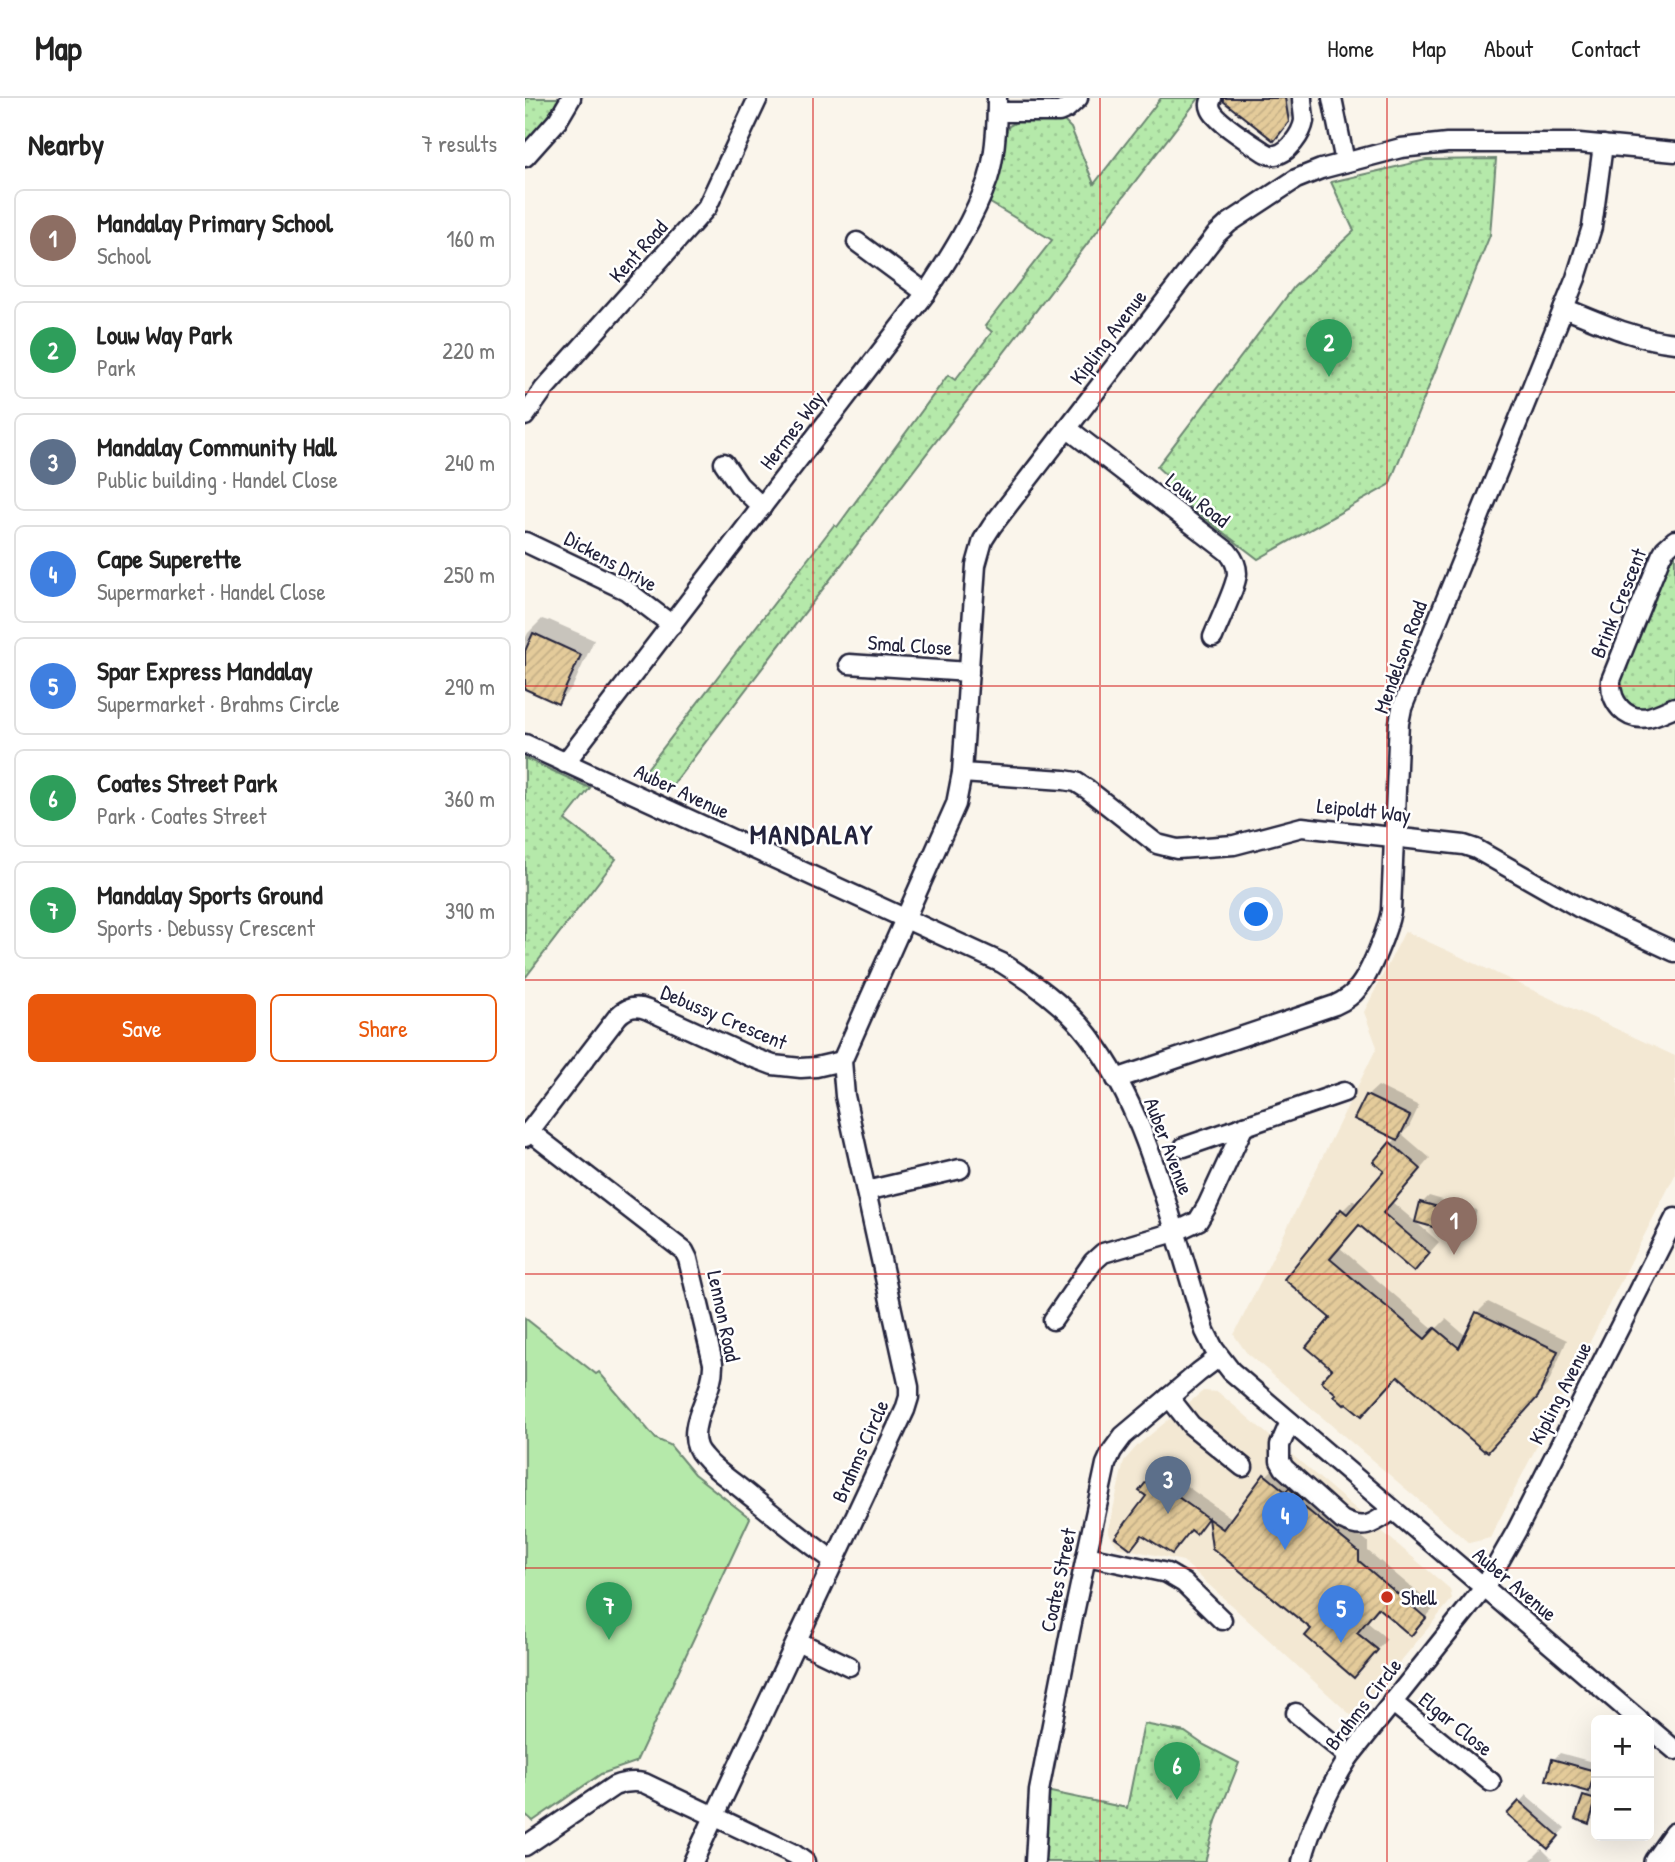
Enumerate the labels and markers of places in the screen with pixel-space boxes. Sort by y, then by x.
pin: 2 [1306,319,1352,377]
pin: 1 [1431,1197,1477,1255]
pin: 3 [1145,1456,1191,1514]
pin: 4 [1262,1492,1308,1550]
pin: 7 [586,1582,632,1640]
place label: Shell [1401,1583,1438,1612]
pin: 5 [1318,1585,1364,1643]
marker: Shell [1379,1589,1395,1605]
pin: 6 [1154,1742,1200,1800]

